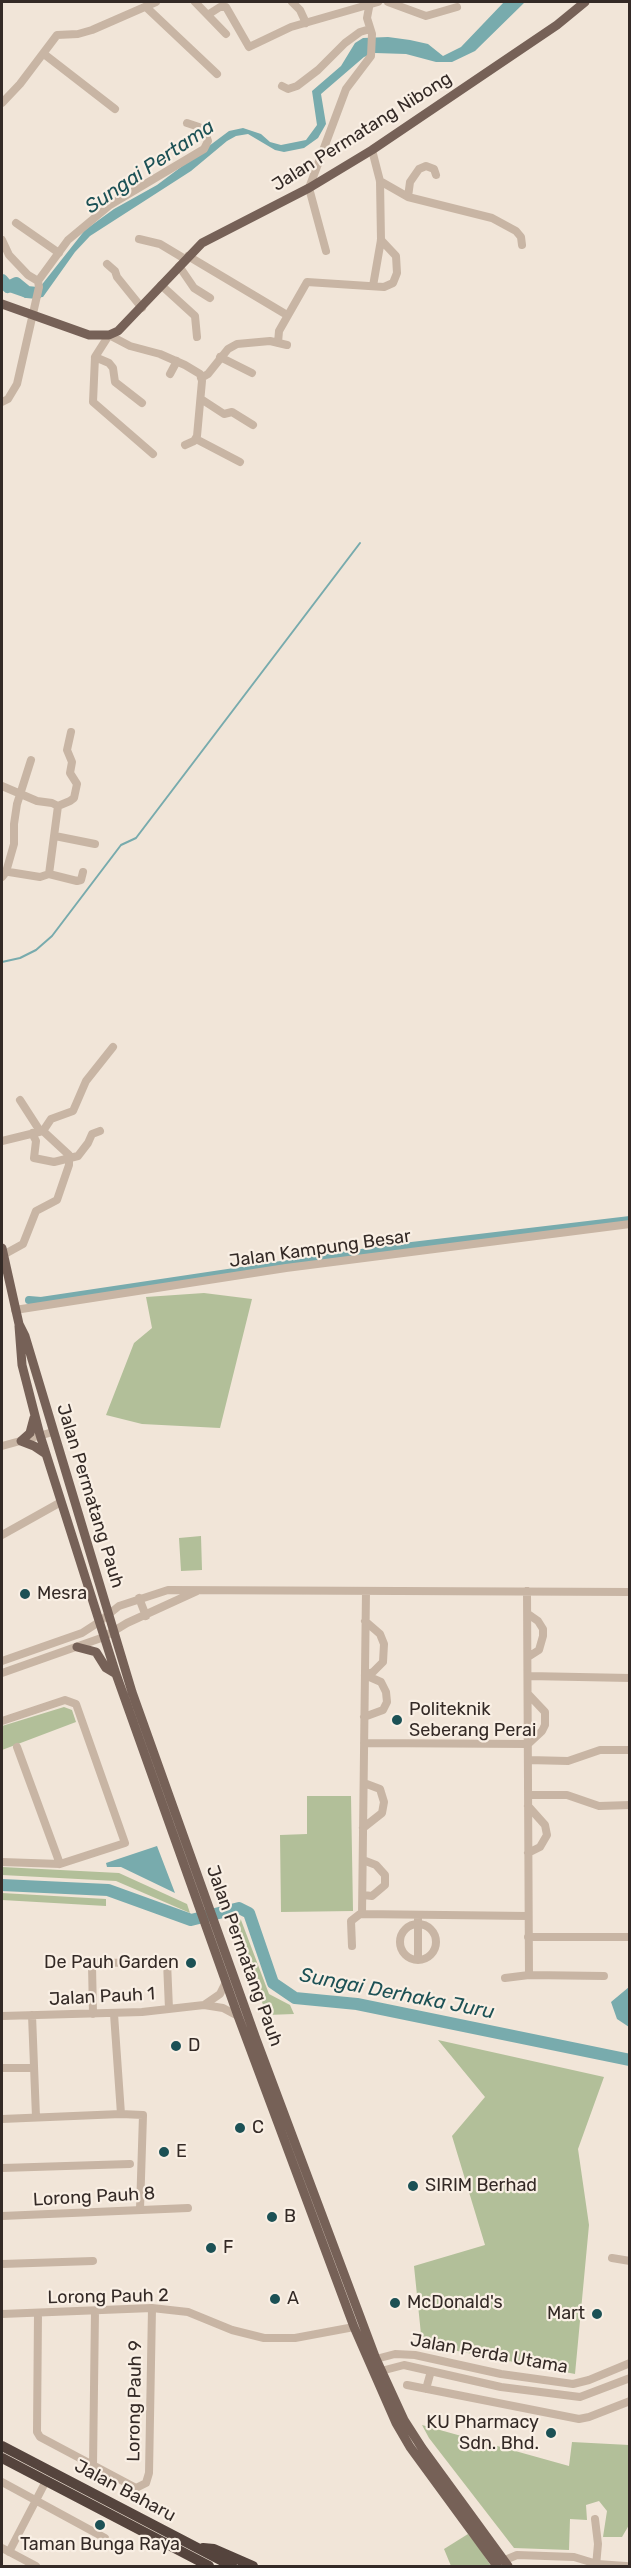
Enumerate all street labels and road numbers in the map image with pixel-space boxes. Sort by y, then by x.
street label: Jalan Permatang Nibong [268,68,456,196]
street label: Jalan Kampung Besar [228,1226,412,1272]
street label: Jalan Permatang Pauh [52,1401,128,1591]
street label: Jalan Permatang Pauh [201,1862,287,2050]
street label: Jalan Pauh 1 [48,1983,156,2011]
street label: Lorong Pauh 8 [32,2183,156,2211]
street label: Lorong Pauh 2 [47,2285,169,2309]
street label: Jalan Perda Utama [409,2330,569,2378]
street label: Lorong Pauh 9 [123,2340,147,2462]
street label: Jalan Baharu [71,2455,179,2527]

